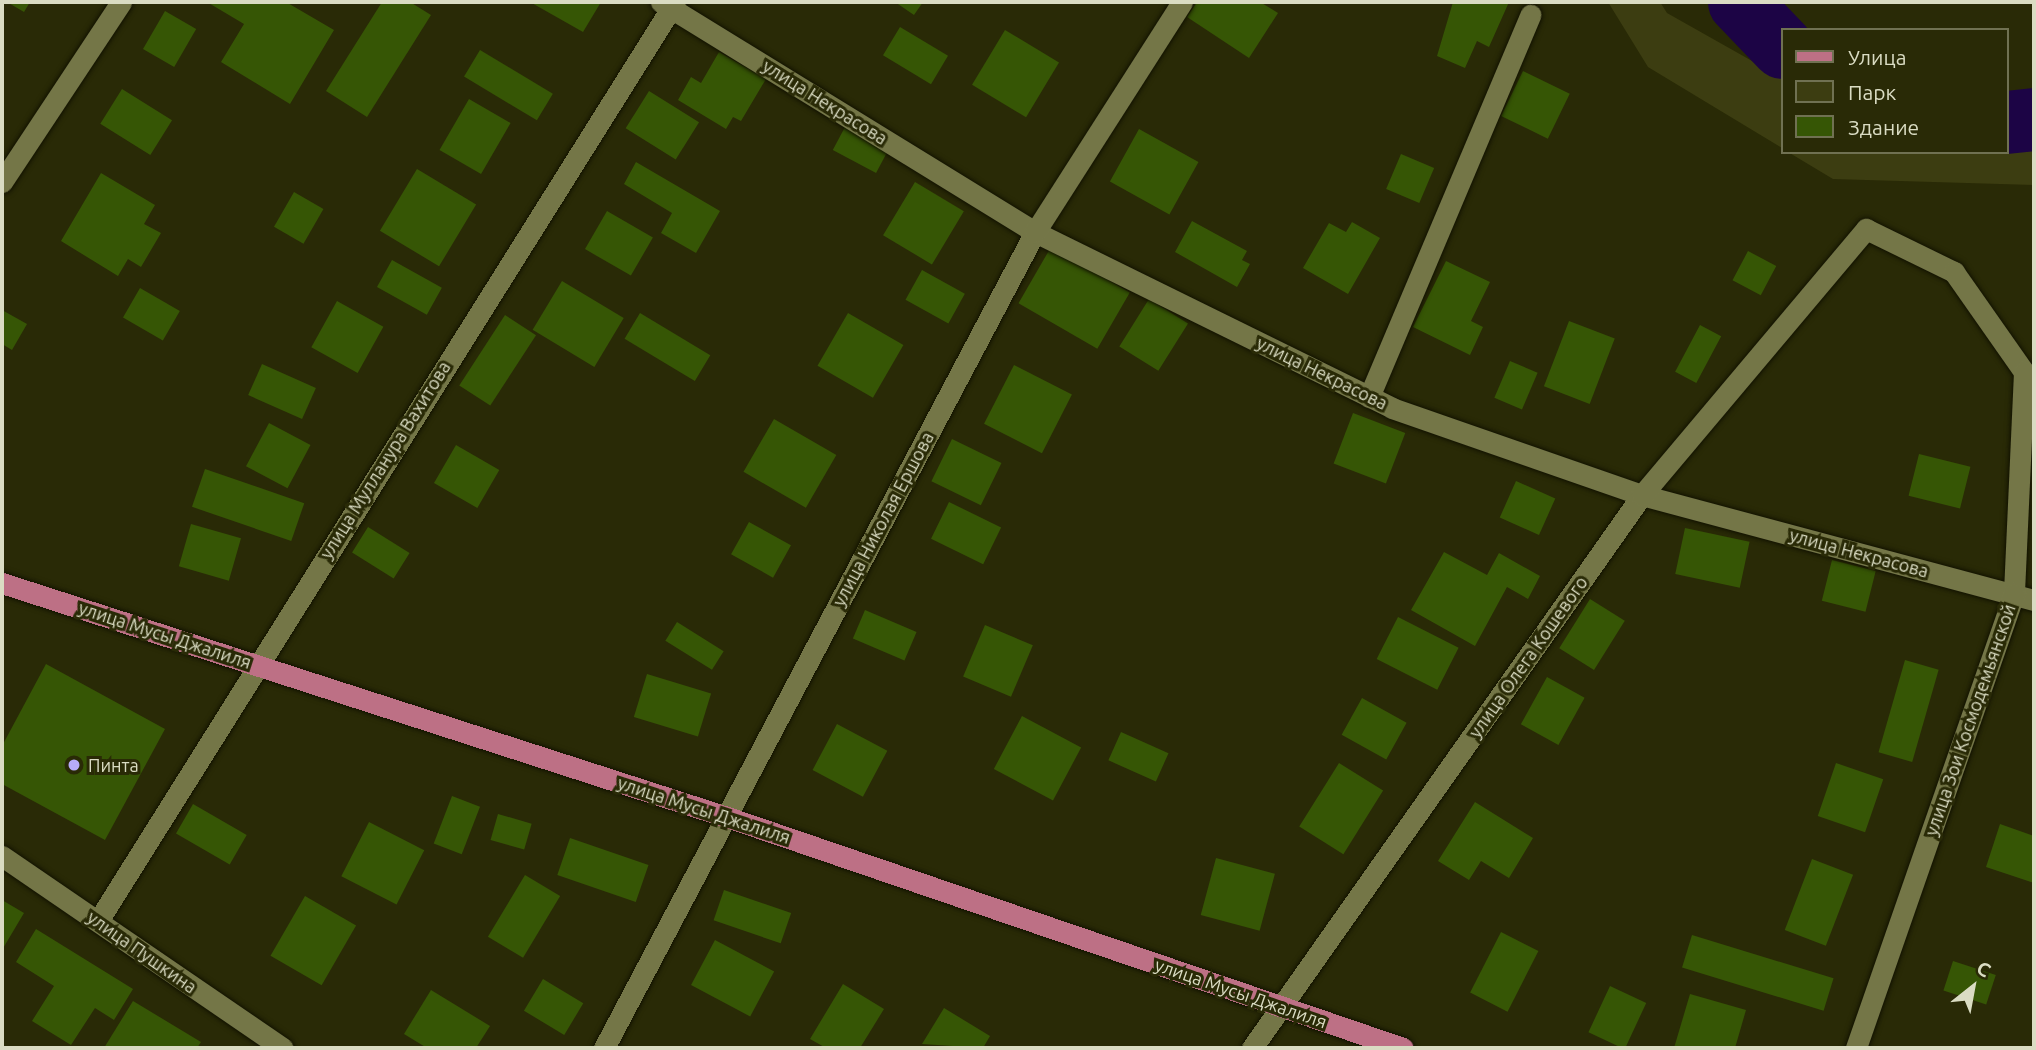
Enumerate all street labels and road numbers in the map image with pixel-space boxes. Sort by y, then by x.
street label: улица Некрасова [759,55,891,149]
street label: улица Некрасова [1253,332,1391,414]
street label: улица Мулланура Вахитова [315,357,455,563]
street label: улица Николая Ершова [828,428,938,610]
street label: улица Некрасова [1787,524,1931,582]
street label: улица Олега Кошевого [1464,572,1592,742]
street label: улица Мусы Джалиля [76,597,254,673]
street label: улица Зои Космодемьянской [1920,601,2020,839]
street label: улица Мусы Джалиля [615,772,793,848]
street label: улица Пушкина [83,906,201,998]
street label: улица Мусы Джалиля [1152,953,1330,1033]

